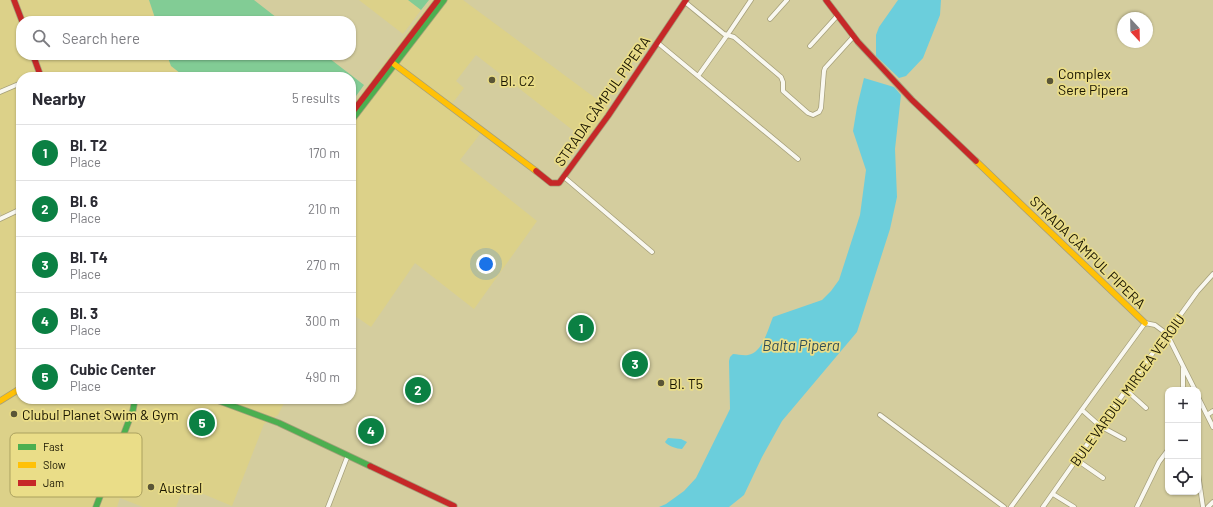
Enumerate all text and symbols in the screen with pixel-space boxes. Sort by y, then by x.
north arrow [1117,12,1153,48]
search box [16,16,356,60]
icon: search [30,27,52,49]
text: Search here [62,29,140,47]
street label: STRADA CÂMPUL PIPERA [551,32,654,169]
place label: Complex Sere Pipera [1058,65,1128,98]
place label: Bl. C2 [500,72,535,89]
marker: Bl. C2 [487,75,497,85]
marker: Complex Sere Pipera [1045,76,1055,86]
text: Nearby [32,88,86,108]
text: 5 results [292,90,340,106]
text: Bl. T2 [70,136,107,154]
text: 1 [43,145,47,161]
text: 170 m [309,145,340,161]
text: Place [70,154,101,170]
text: Bl. 6 [70,192,98,210]
street label: STRADA CÂMPUL PIPERA [1027,192,1150,312]
text: 2 [41,201,49,217]
text: 210 m [308,201,340,217]
text: Place [70,210,101,226]
text: Bl. T4 [70,248,108,266]
your location [476,254,496,274]
text: 3 [41,257,49,273]
text: 270 m [306,257,340,273]
text: Place [70,266,101,282]
text: Bl. 3 [70,304,98,322]
street label: BULEVARDUL MIRCEA VEROIU [1066,311,1188,469]
text: 4 [41,313,49,329]
text: 300 m [305,313,340,329]
pin: 1 [568,313,594,343]
text: Place [70,322,101,338]
water label: Balta Pipera [762,336,840,354]
pin: 3 [622,349,648,379]
text: Cubic Center [70,360,156,378]
text: 5 [41,369,49,385]
text: 490 m [305,369,340,385]
pin: 2 [405,375,431,405]
place label: Bl. T5 [669,375,703,392]
text: Place [70,378,101,394]
marker: Bl. T5 [656,378,666,388]
map controls [1165,387,1201,495]
button: + [1165,387,1201,423]
place label: Clubul Planet Swim & Gym [22,406,179,423]
pin: 5 [189,408,215,438]
marker: Clubul Planet Swim & Gym [9,409,19,419]
pin: 4 [358,416,384,446]
button: − [1165,423,1201,459]
legend [10,433,142,497]
text: Fast [43,440,64,453]
text: Slow [43,458,66,471]
button: locate [1165,459,1201,495]
text: Jam [43,476,64,489]
place label: Austral [159,479,202,496]
marker: Austral [146,482,156,492]

